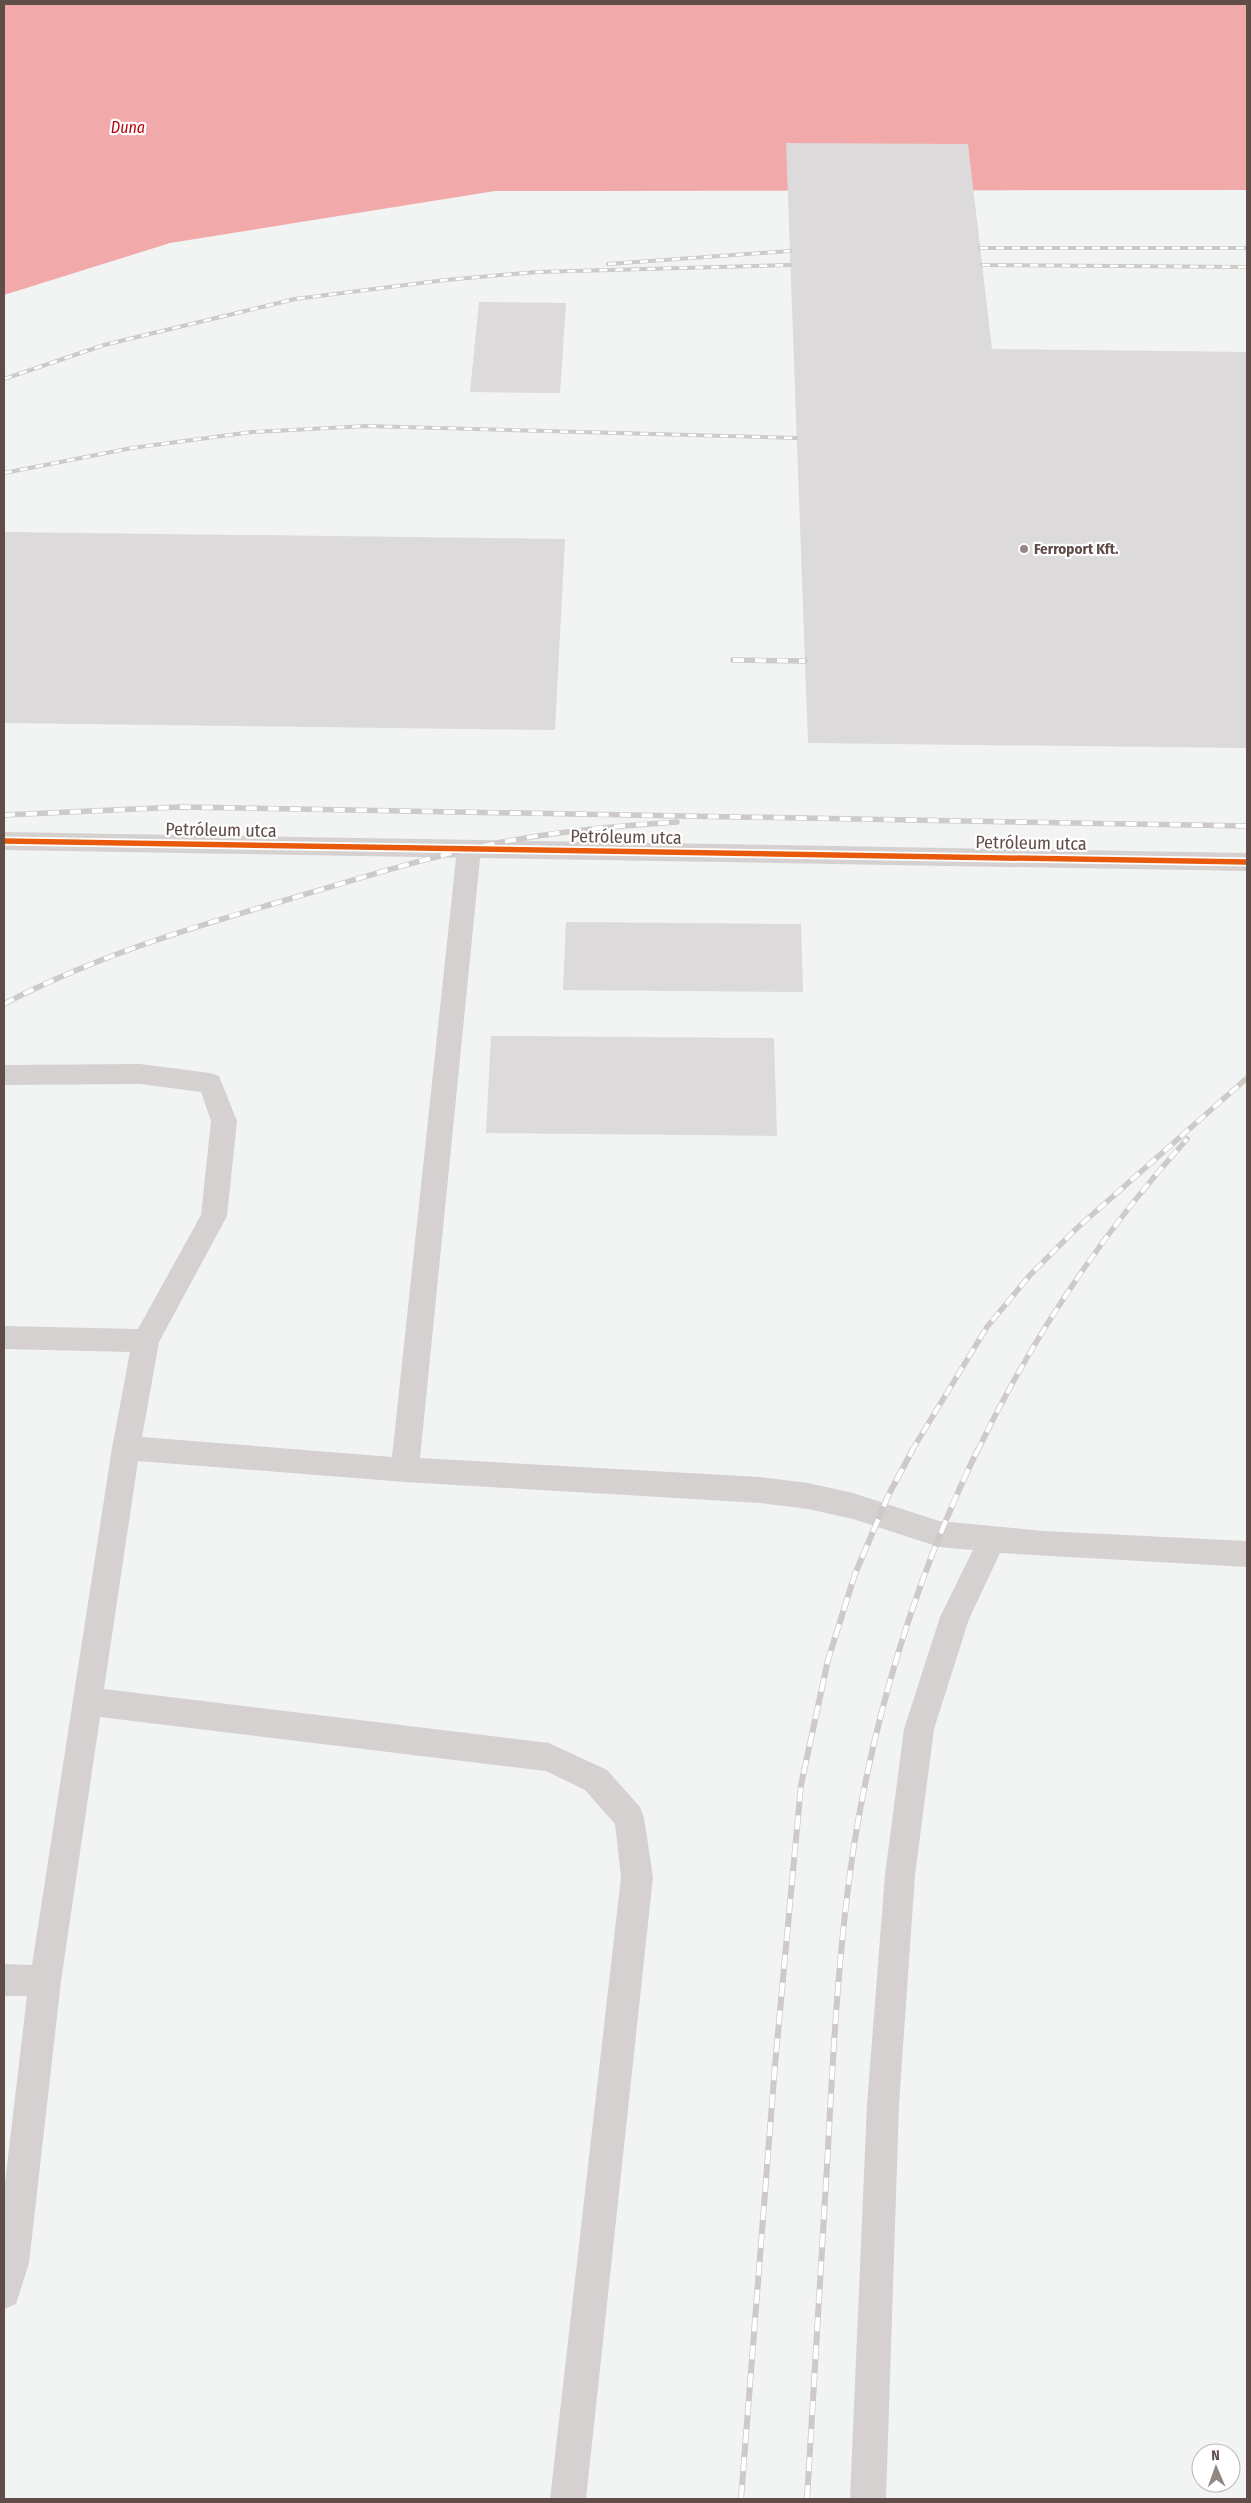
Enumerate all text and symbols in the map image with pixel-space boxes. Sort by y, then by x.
water label: Duna [111,118,145,137]
place label: Ferroport Kft. [1034,540,1119,558]
marker: Ferroport Kft. [1018,543,1030,555]
street label: Petróleum utca [165,818,277,842]
street label: Petróleum utca [570,825,682,849]
street label: Petróleum utca [975,831,1087,855]
north arrow [1191,2443,1241,2493]
text: N [1211,2447,1220,2464]

